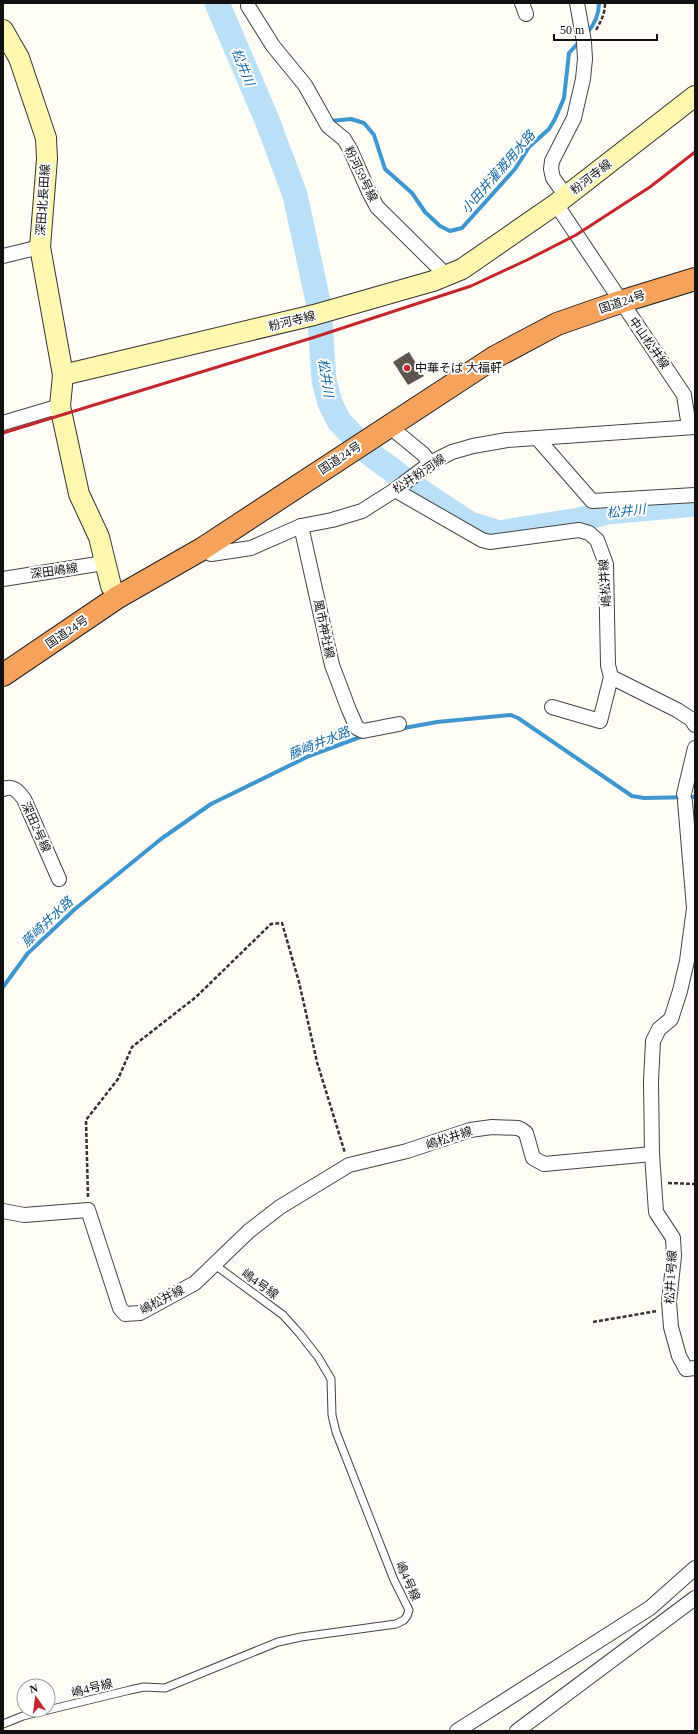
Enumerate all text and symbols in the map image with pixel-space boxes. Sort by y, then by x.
scale bar [554,16,657,42]
text: 50 m [560,23,585,37]
water label: 松井川 [229,46,258,90]
water label: 小田井灌漑用水路 [458,127,538,216]
street label: 粉河59号線 [342,144,380,204]
street label: 粉河寺線 [568,157,614,197]
street label: 深田北長田線 [34,164,52,236]
street label: 国道24号 [597,288,647,316]
street label: 粉河寺線 [267,308,317,334]
street label: 中山松井線 [626,314,672,372]
water label: 松井川 [316,358,337,400]
place label: 中華そば 大福軒 [415,361,502,375]
marker: 中華そば 大福軒 [402,363,412,373]
street label: 国道24号 [316,439,364,477]
street label: 松井粉河線 [390,451,448,497]
water label: 松井川 [606,501,648,520]
street label: 嶋松井線 [596,559,614,607]
street label: 深田嶋線 [29,561,79,581]
street label: 風市神社線 [311,598,337,660]
street label: 国道24号 [43,613,91,651]
water label: 藤崎井水路 [286,723,353,762]
street label: 深田2号線 [19,799,53,855]
water label: 藤崎井水路 [18,893,76,950]
street label: 嶋松井線 [424,1124,474,1152]
street label: 松井1号線 [663,1250,679,1304]
street label: 嶋4号線 [239,1266,281,1302]
street label: 嶋松井線 [137,1283,187,1317]
street label: 嶋4号線 [393,1559,423,1603]
street label: 嶋4号線 [70,1676,114,1700]
north arrow [16,1678,56,1718]
text: N [28,1682,39,1695]

